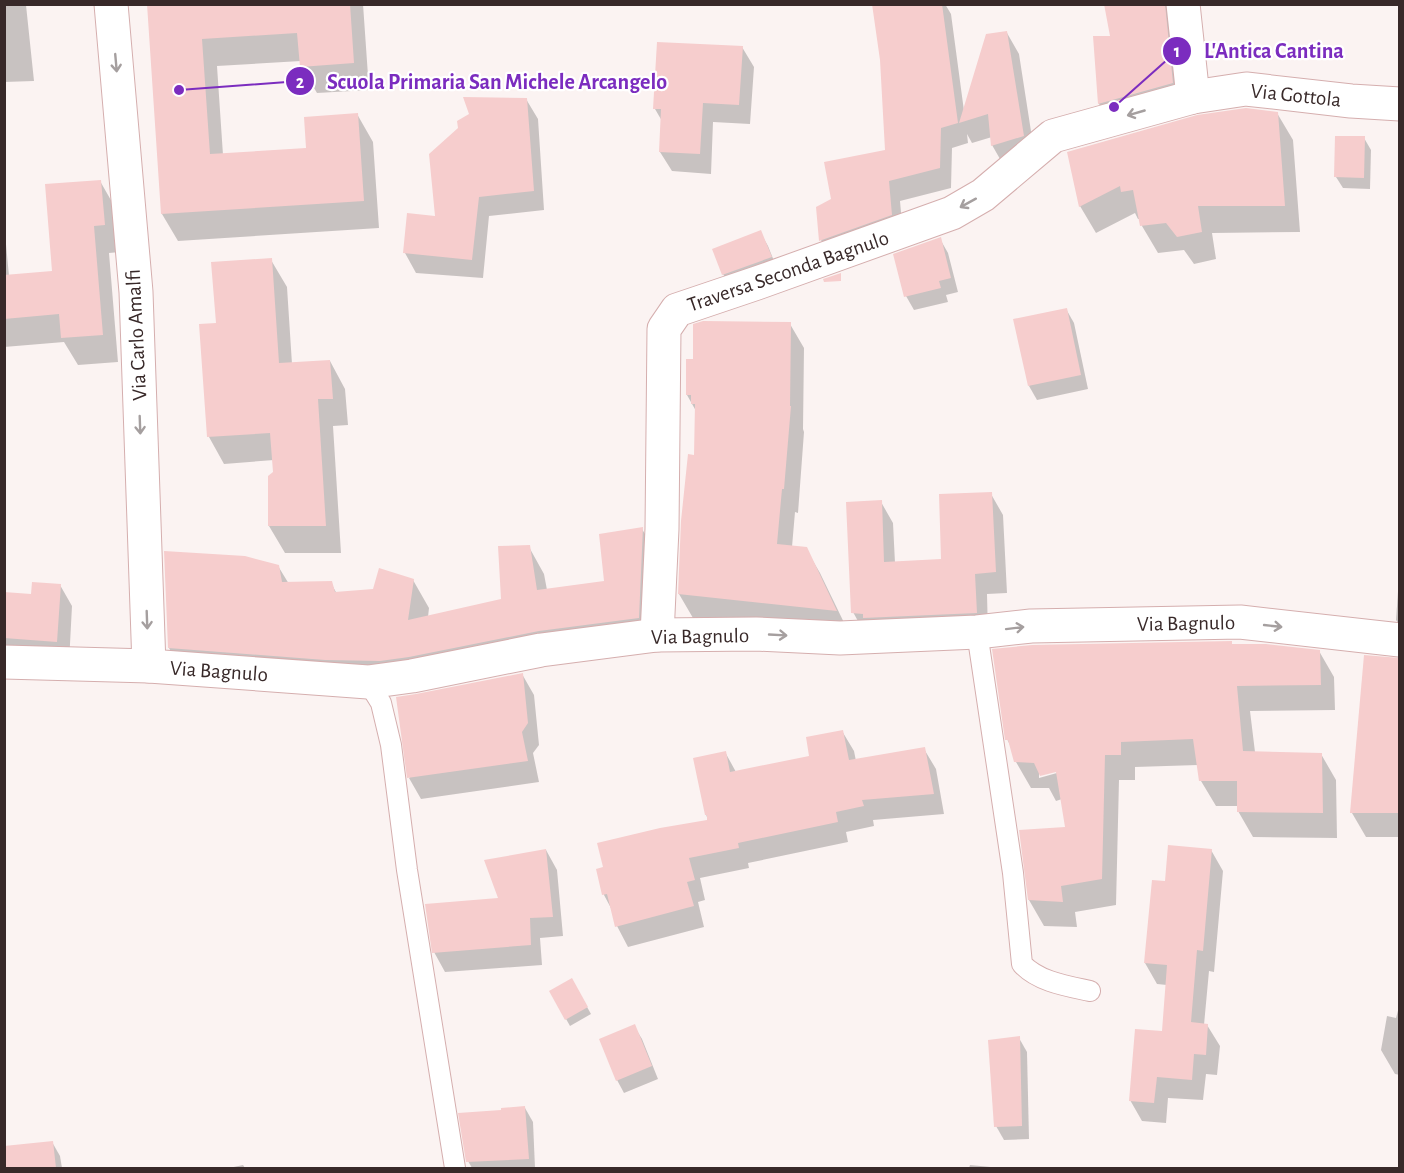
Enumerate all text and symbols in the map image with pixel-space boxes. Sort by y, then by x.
callout: L'Antica Cantina [1162,31,1356,71]
text: L'Antica Cantina [1204,40,1344,62]
text: 1 [1174,43,1180,61]
one-way arrow [111,52,122,72]
callout: Scuola Primaria San Michele Arcangelo [285,61,679,101]
text: Scuola Primaria San Michele Arcangelo [327,71,667,93]
text: 2 [296,74,305,92]
street label: Via Gottola [1250,80,1343,111]
one-way arrow [1127,108,1146,119]
one-way arrow [960,198,977,210]
street label: Traversa Seconda Bagnulo [685,227,892,316]
street label: Via Carlo Amalfi [123,269,150,401]
one-way arrow [135,414,146,434]
one-way arrow [141,609,153,629]
street label: Via Bagnulo [1137,612,1235,635]
one-way arrow [1262,621,1282,632]
one-way arrow [1004,622,1024,633]
street label: Via Bagnulo [651,625,749,648]
one-way arrow [768,630,788,641]
street label: Via Bagnulo [169,658,269,685]

